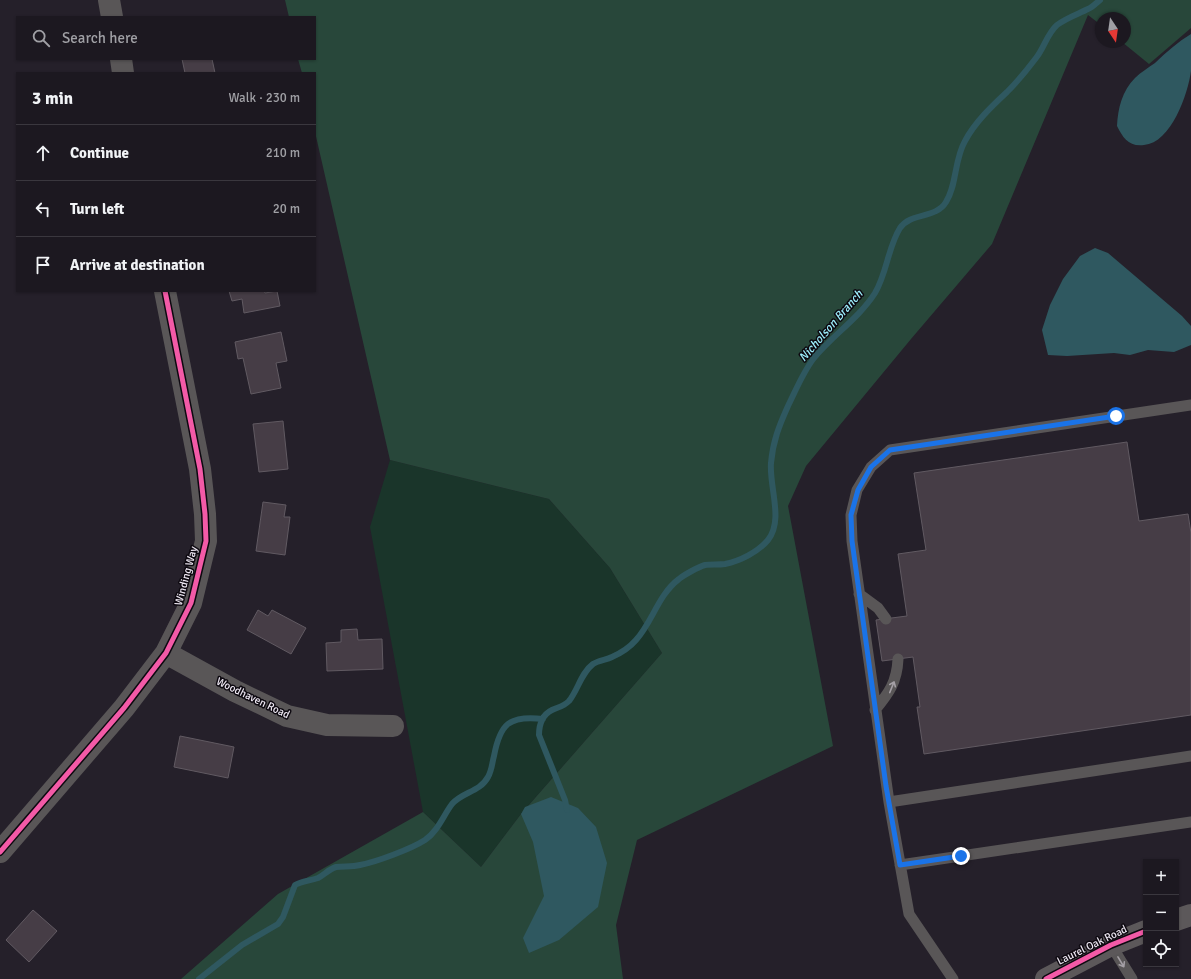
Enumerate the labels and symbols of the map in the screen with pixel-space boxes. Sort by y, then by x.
north arrow [1095,12,1131,48]
water label: Nicholson Branch [796,287,867,365]
route start [1107,407,1125,425]
street label: Winding Way [172,544,200,607]
street label: Woodhaven Road [214,675,292,721]
one-way arrow [888,681,896,693]
route end [952,847,970,865]
street label: Laurel Oak Road [1055,922,1129,968]
one-way arrow [1118,956,1126,968]

